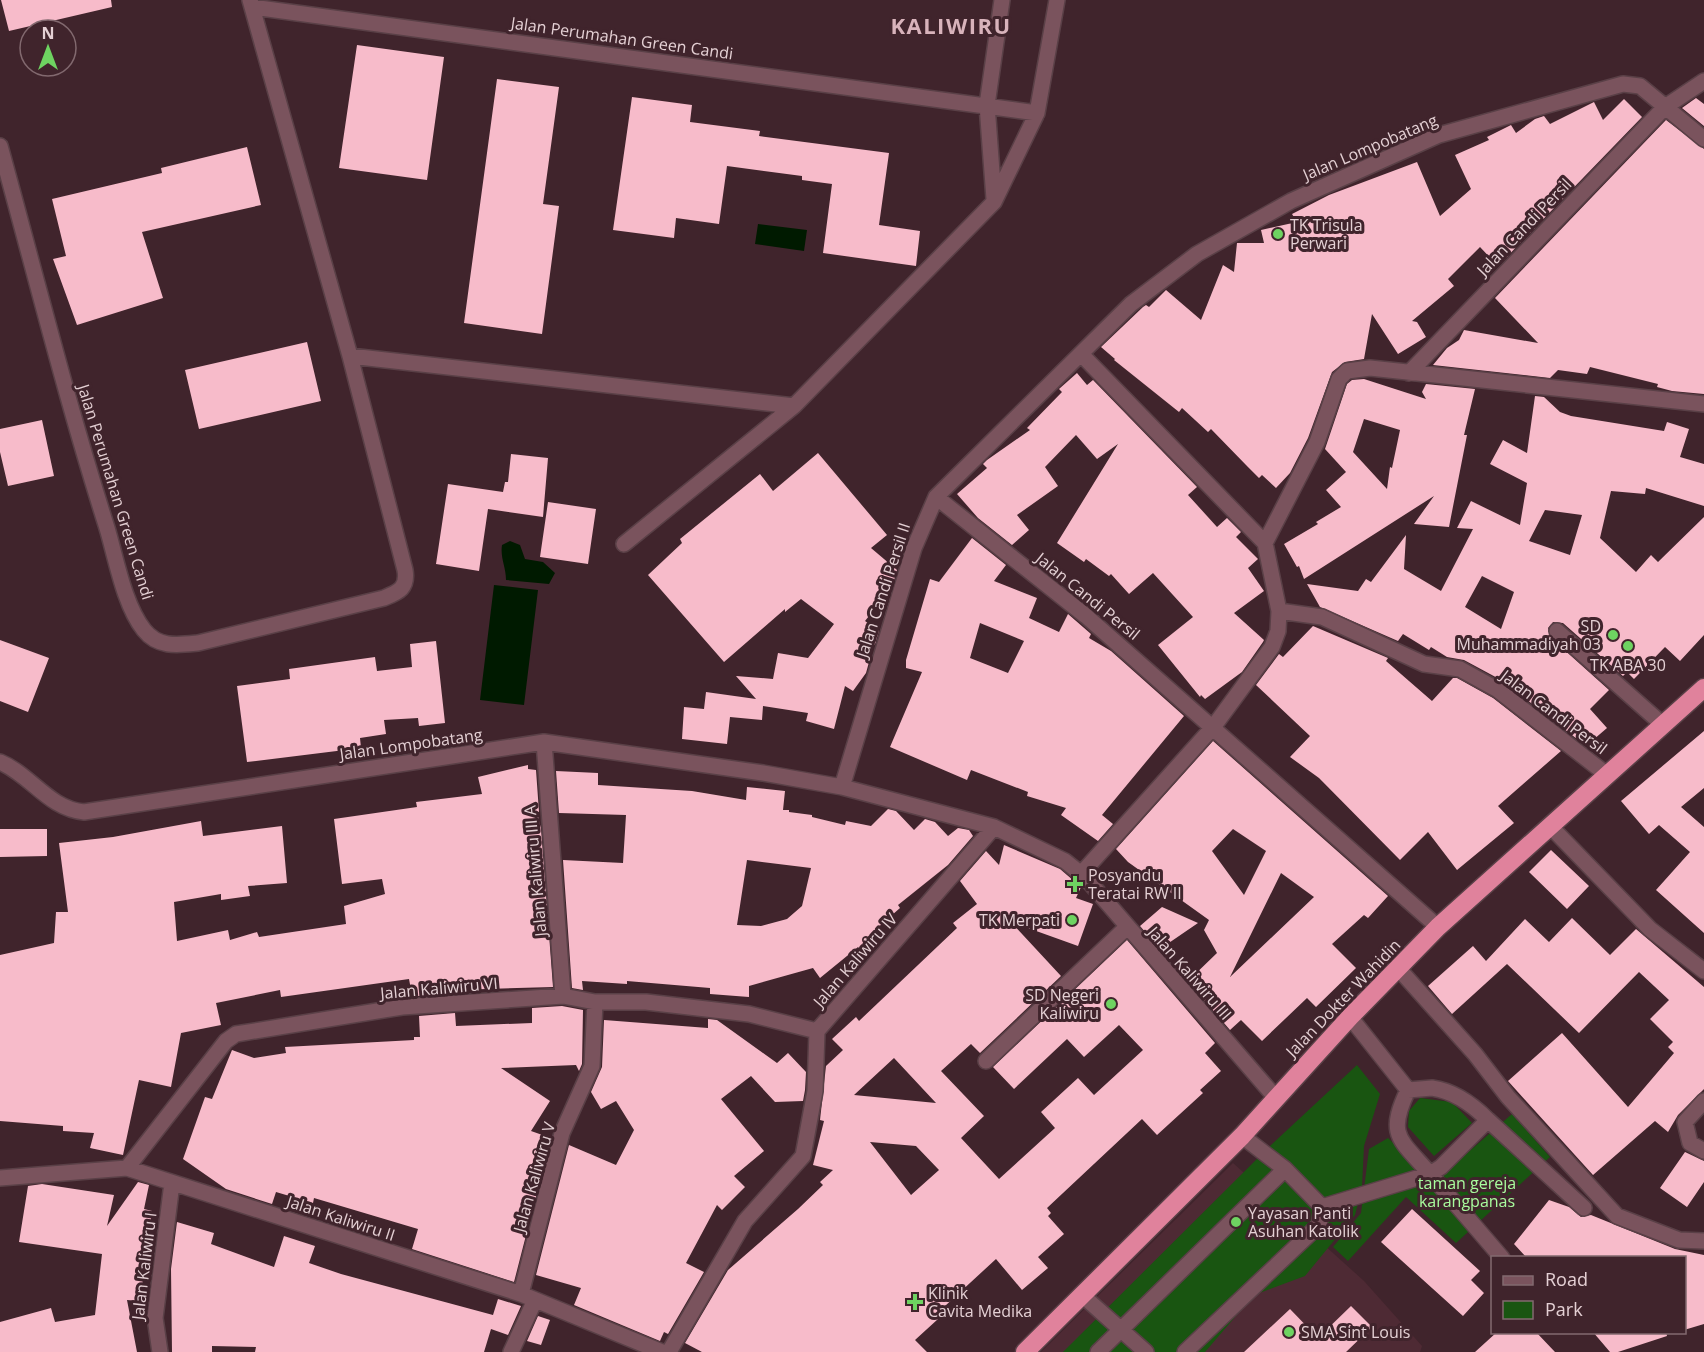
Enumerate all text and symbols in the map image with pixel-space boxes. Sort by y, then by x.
district label: KALIWIRU [890,10,1012,40]
street label: Jalan Perumahan Green Candi [508,11,735,64]
north arrow [18,18,78,78]
text: N [41,22,55,44]
street label: Jalan Lompobatang [1298,109,1441,186]
street label: Jalan Candi Persil [1470,173,1576,282]
place label: TK Trisula Perwari [1290,214,1363,254]
marker: TK Trisula Perwari [1271,227,1285,241]
street label: Jalan Perumahan Green Candi [72,380,159,602]
street label: Jalan Candi Persil II [850,520,915,662]
street label: Jalan Candi Persil [1030,546,1145,645]
place label: SD Muhammadiyah 03 [1457,615,1601,655]
marker: SD Muhammadiyah 03 [1606,628,1620,642]
marker: TK ABA 30 [1621,639,1635,653]
place label: TK ABA 30 [1590,654,1666,676]
street label: Jalan Candi Persil [1495,664,1612,759]
street label: Jalan Lompobatang [336,723,484,765]
street label: Jalan Kaliwiru III A [518,804,552,939]
place label: Posyandu Teratai RW II [1088,864,1182,904]
marker: Posyandu Teratai RW II [1066,875,1084,893]
street label: Jalan Kaliwiru IV [807,908,902,1013]
place label: TK Merpati [979,909,1060,931]
marker: TK Merpati [1065,913,1079,927]
street label: Jalan Kaliwiru III [1142,920,1237,1024]
street label: Jalan Dokter Wahidin [1279,934,1405,1063]
street label: Jalan Kaliwiru VI [377,972,499,1004]
place label: SD Negeri Kaliwiru [1025,984,1099,1024]
marker: SD Negeri Kaliwiru [1104,997,1118,1011]
street label: Jalan Kaliwiru V [507,1119,560,1236]
park label: taman gereja karangpanas [1418,1172,1516,1212]
street label: Jalan Kaliwiru II [282,1190,398,1246]
place label: Yayasan Panti Asuhan Katolik [1248,1202,1359,1242]
street label: Jalan Kaliwiru I [126,1211,162,1323]
marker: Yayasan Panti Asuhan Katolik [1229,1215,1243,1229]
legend [1491,1256,1686,1334]
text: Road [1545,1267,1588,1291]
place label: Klinik Cavita Medika [928,1282,1032,1322]
marker: Klinik Cavita Medika [906,1293,924,1311]
text: Park [1545,1297,1583,1321]
place label: SMA Sint Louis [1301,1321,1410,1343]
marker: SMA Sint Louis [1282,1325,1296,1339]

